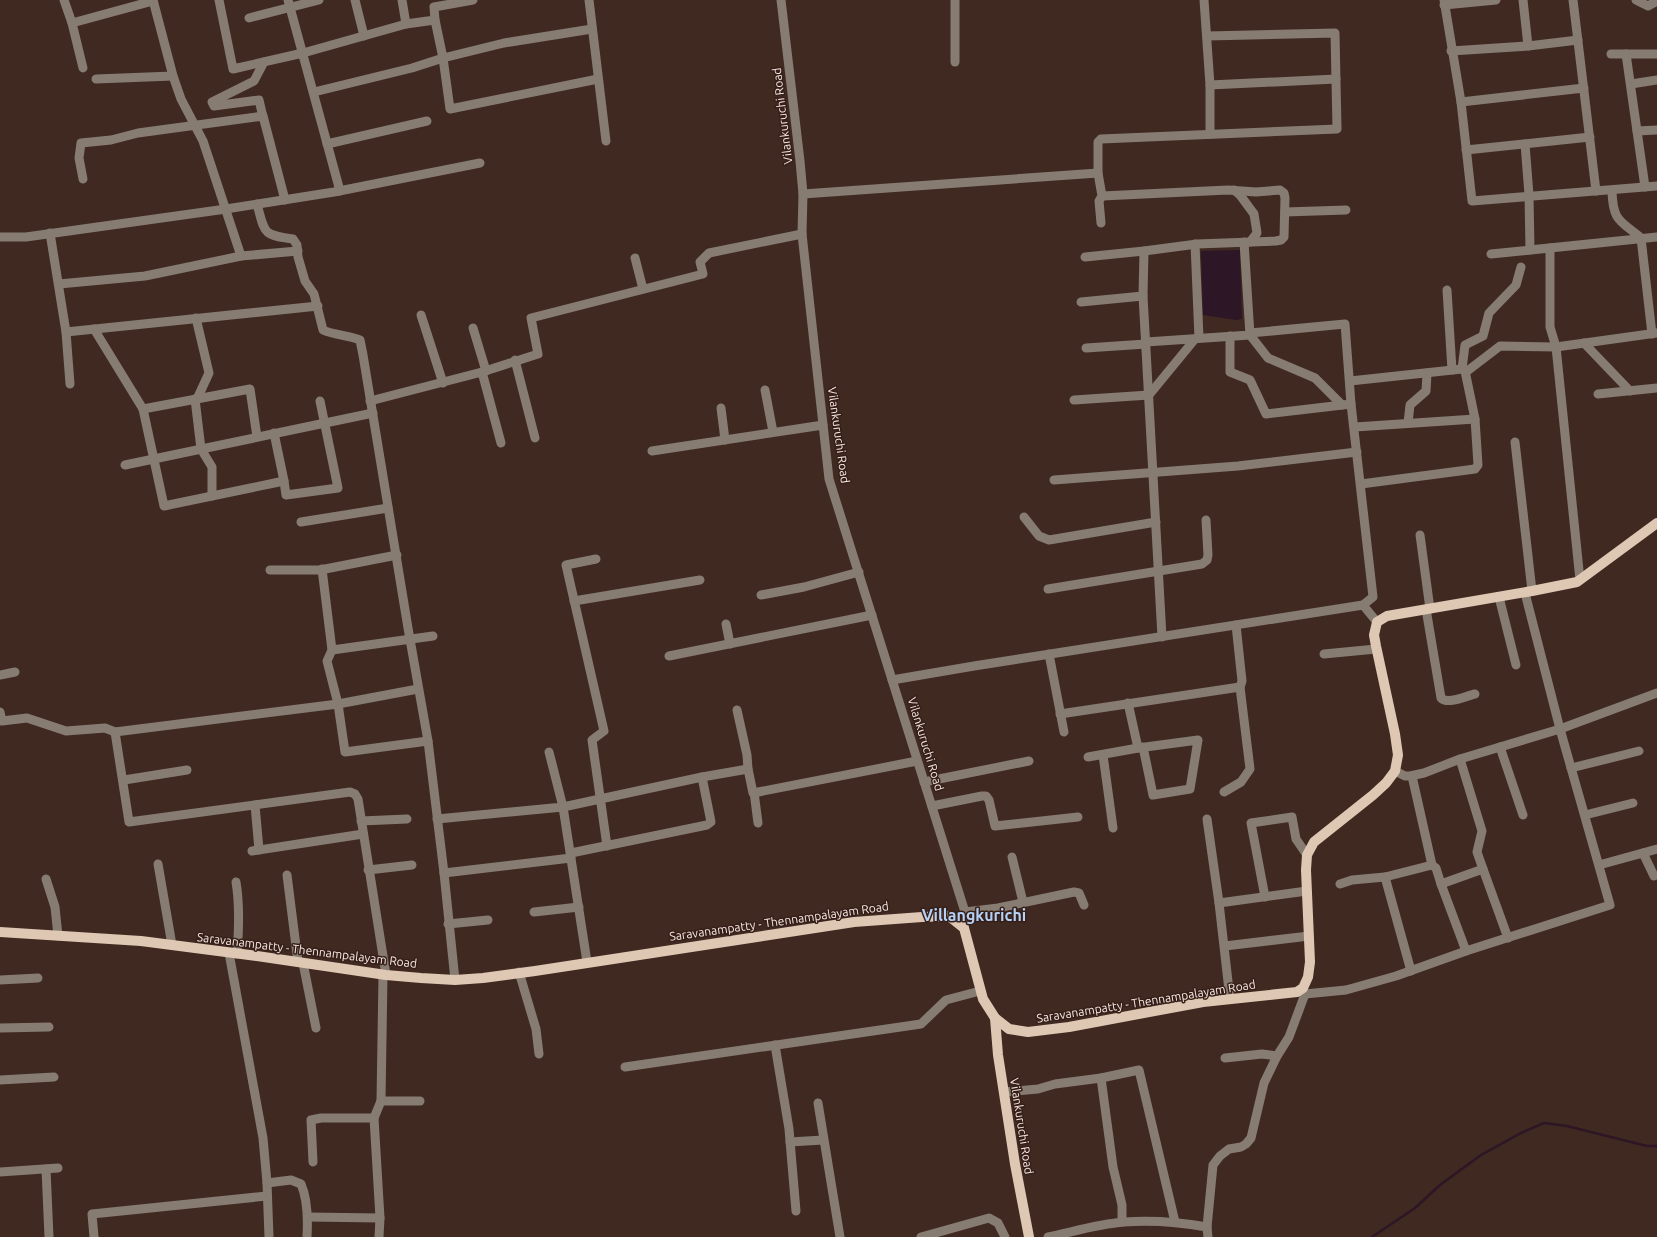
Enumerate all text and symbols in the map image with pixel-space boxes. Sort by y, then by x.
street label: Vilankuruchi Road [770,67,794,165]
street label: Vilankuruchi Road [826,386,852,484]
street label: Vilankuruchi Road [906,696,946,792]
street label: Saravanampatty - Thennampalayam Road [668,899,890,943]
district label: Villangkurichi [922,906,1026,924]
street label: Saravanampatty - Thennampalayam Road [196,930,418,970]
street label: Saravanampatty - Thennampalayam Road [1036,977,1256,1025]
street label: Vilankuruchi Road [1008,1077,1036,1175]

